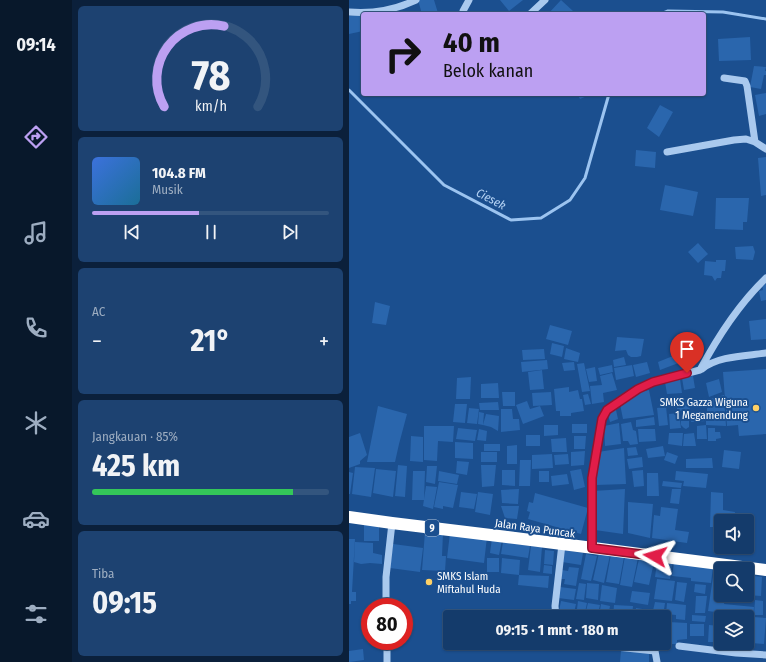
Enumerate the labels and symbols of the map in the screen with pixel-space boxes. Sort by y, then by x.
water label: Ciesek [474,185,508,213]
pin [670,332,704,373]
place label: SMKS Gazza Wiguna 1 Megamendung [660,396,749,422]
marker: SMKS Gazza Wiguna 1 Megamendung [751,403,761,413]
street label: Jalan Raya Puncak [494,516,577,541]
road number: 9 [425,520,439,536]
position arrow [634,535,676,577]
place label: SMKS Islam Miftahul Huda [437,570,501,596]
marker: SMKS Islam Miftahul Huda [424,577,434,587]
speed limit sign: 80 [361,598,413,650]

